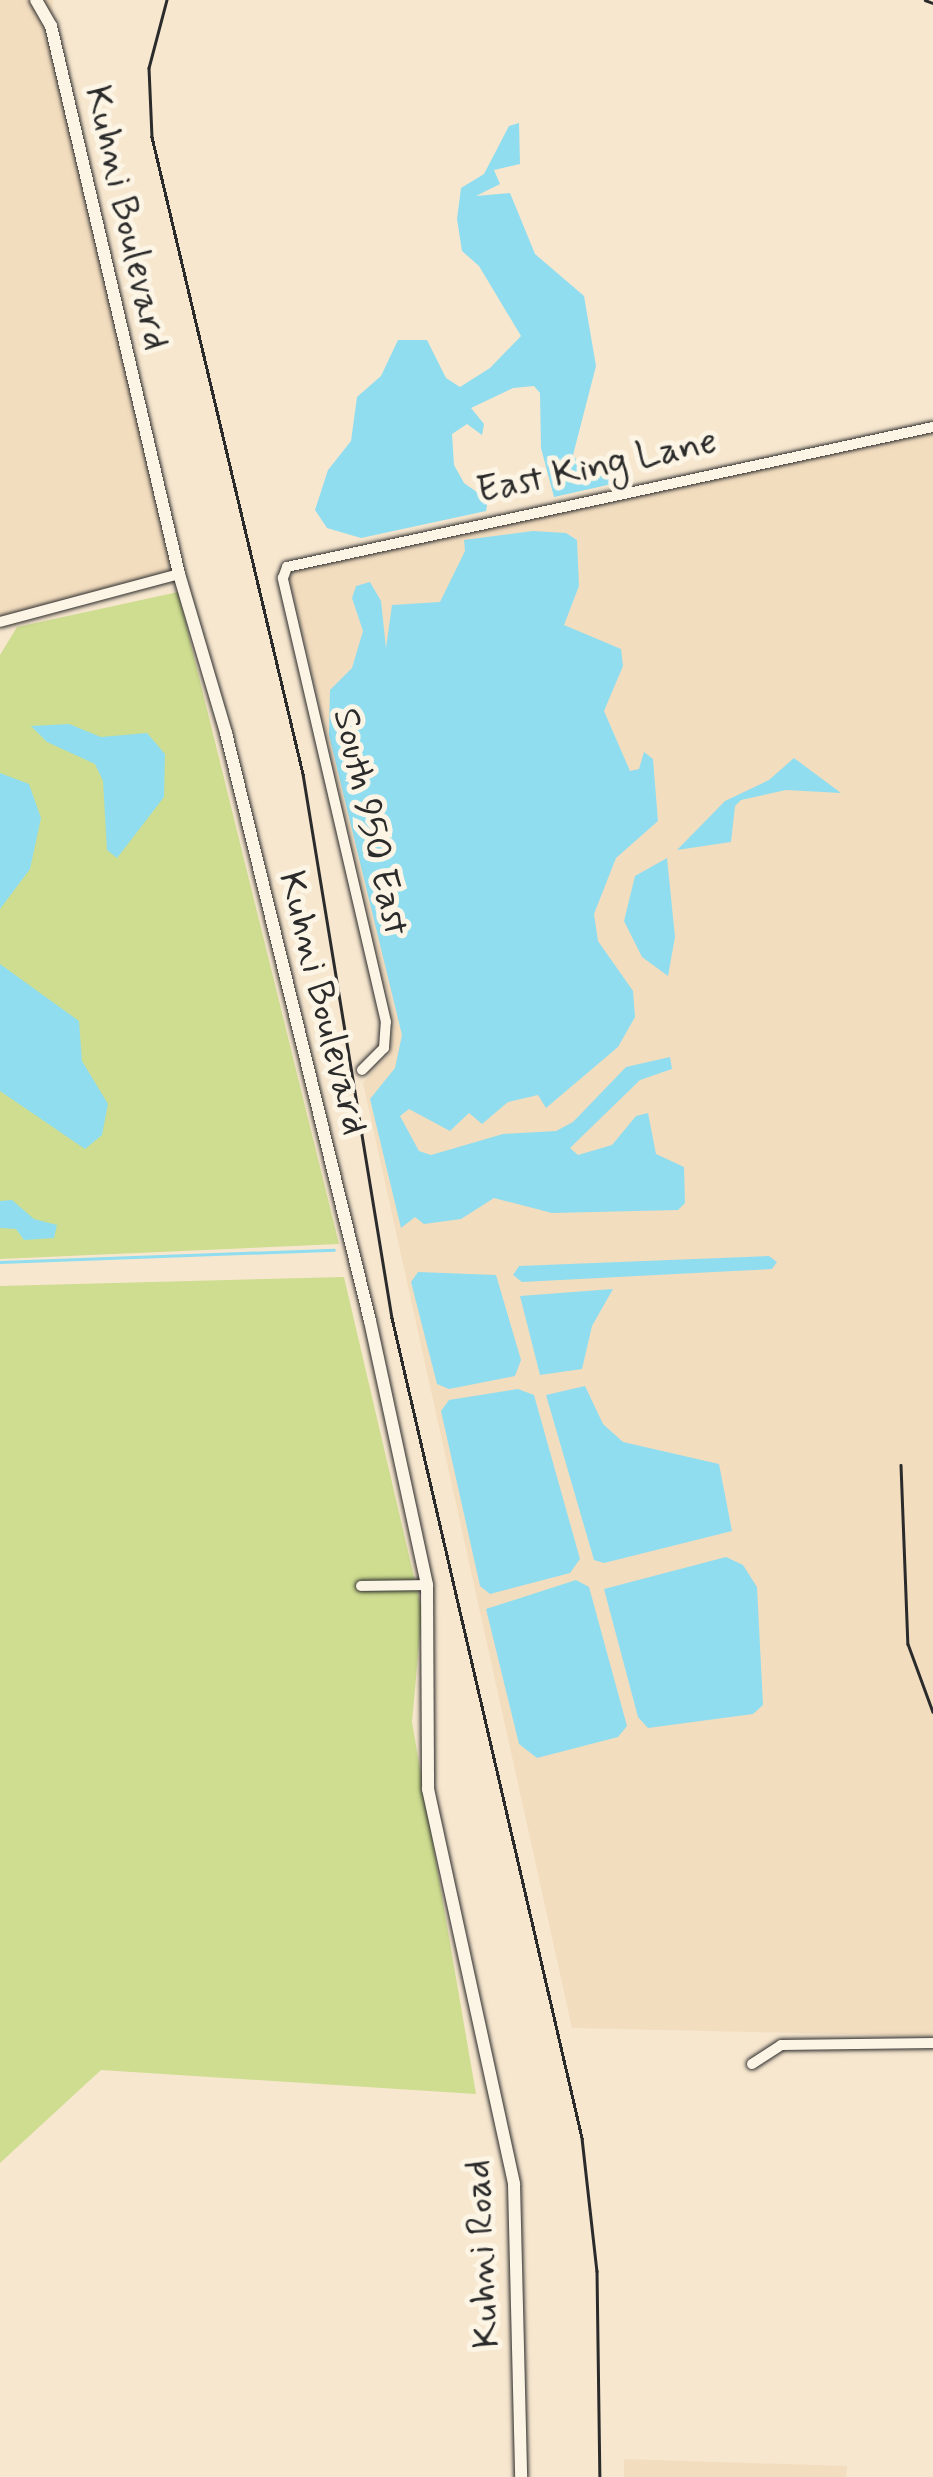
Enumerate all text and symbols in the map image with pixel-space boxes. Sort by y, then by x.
street label: Kuhni Boulevard [74,84,178,352]
street label: East King Lane [473,419,721,515]
street label: South 950 East [322,704,418,940]
street label: Kuhni Boulevard [268,869,376,1137]
street label: Kuhni Road [455,2158,511,2350]

